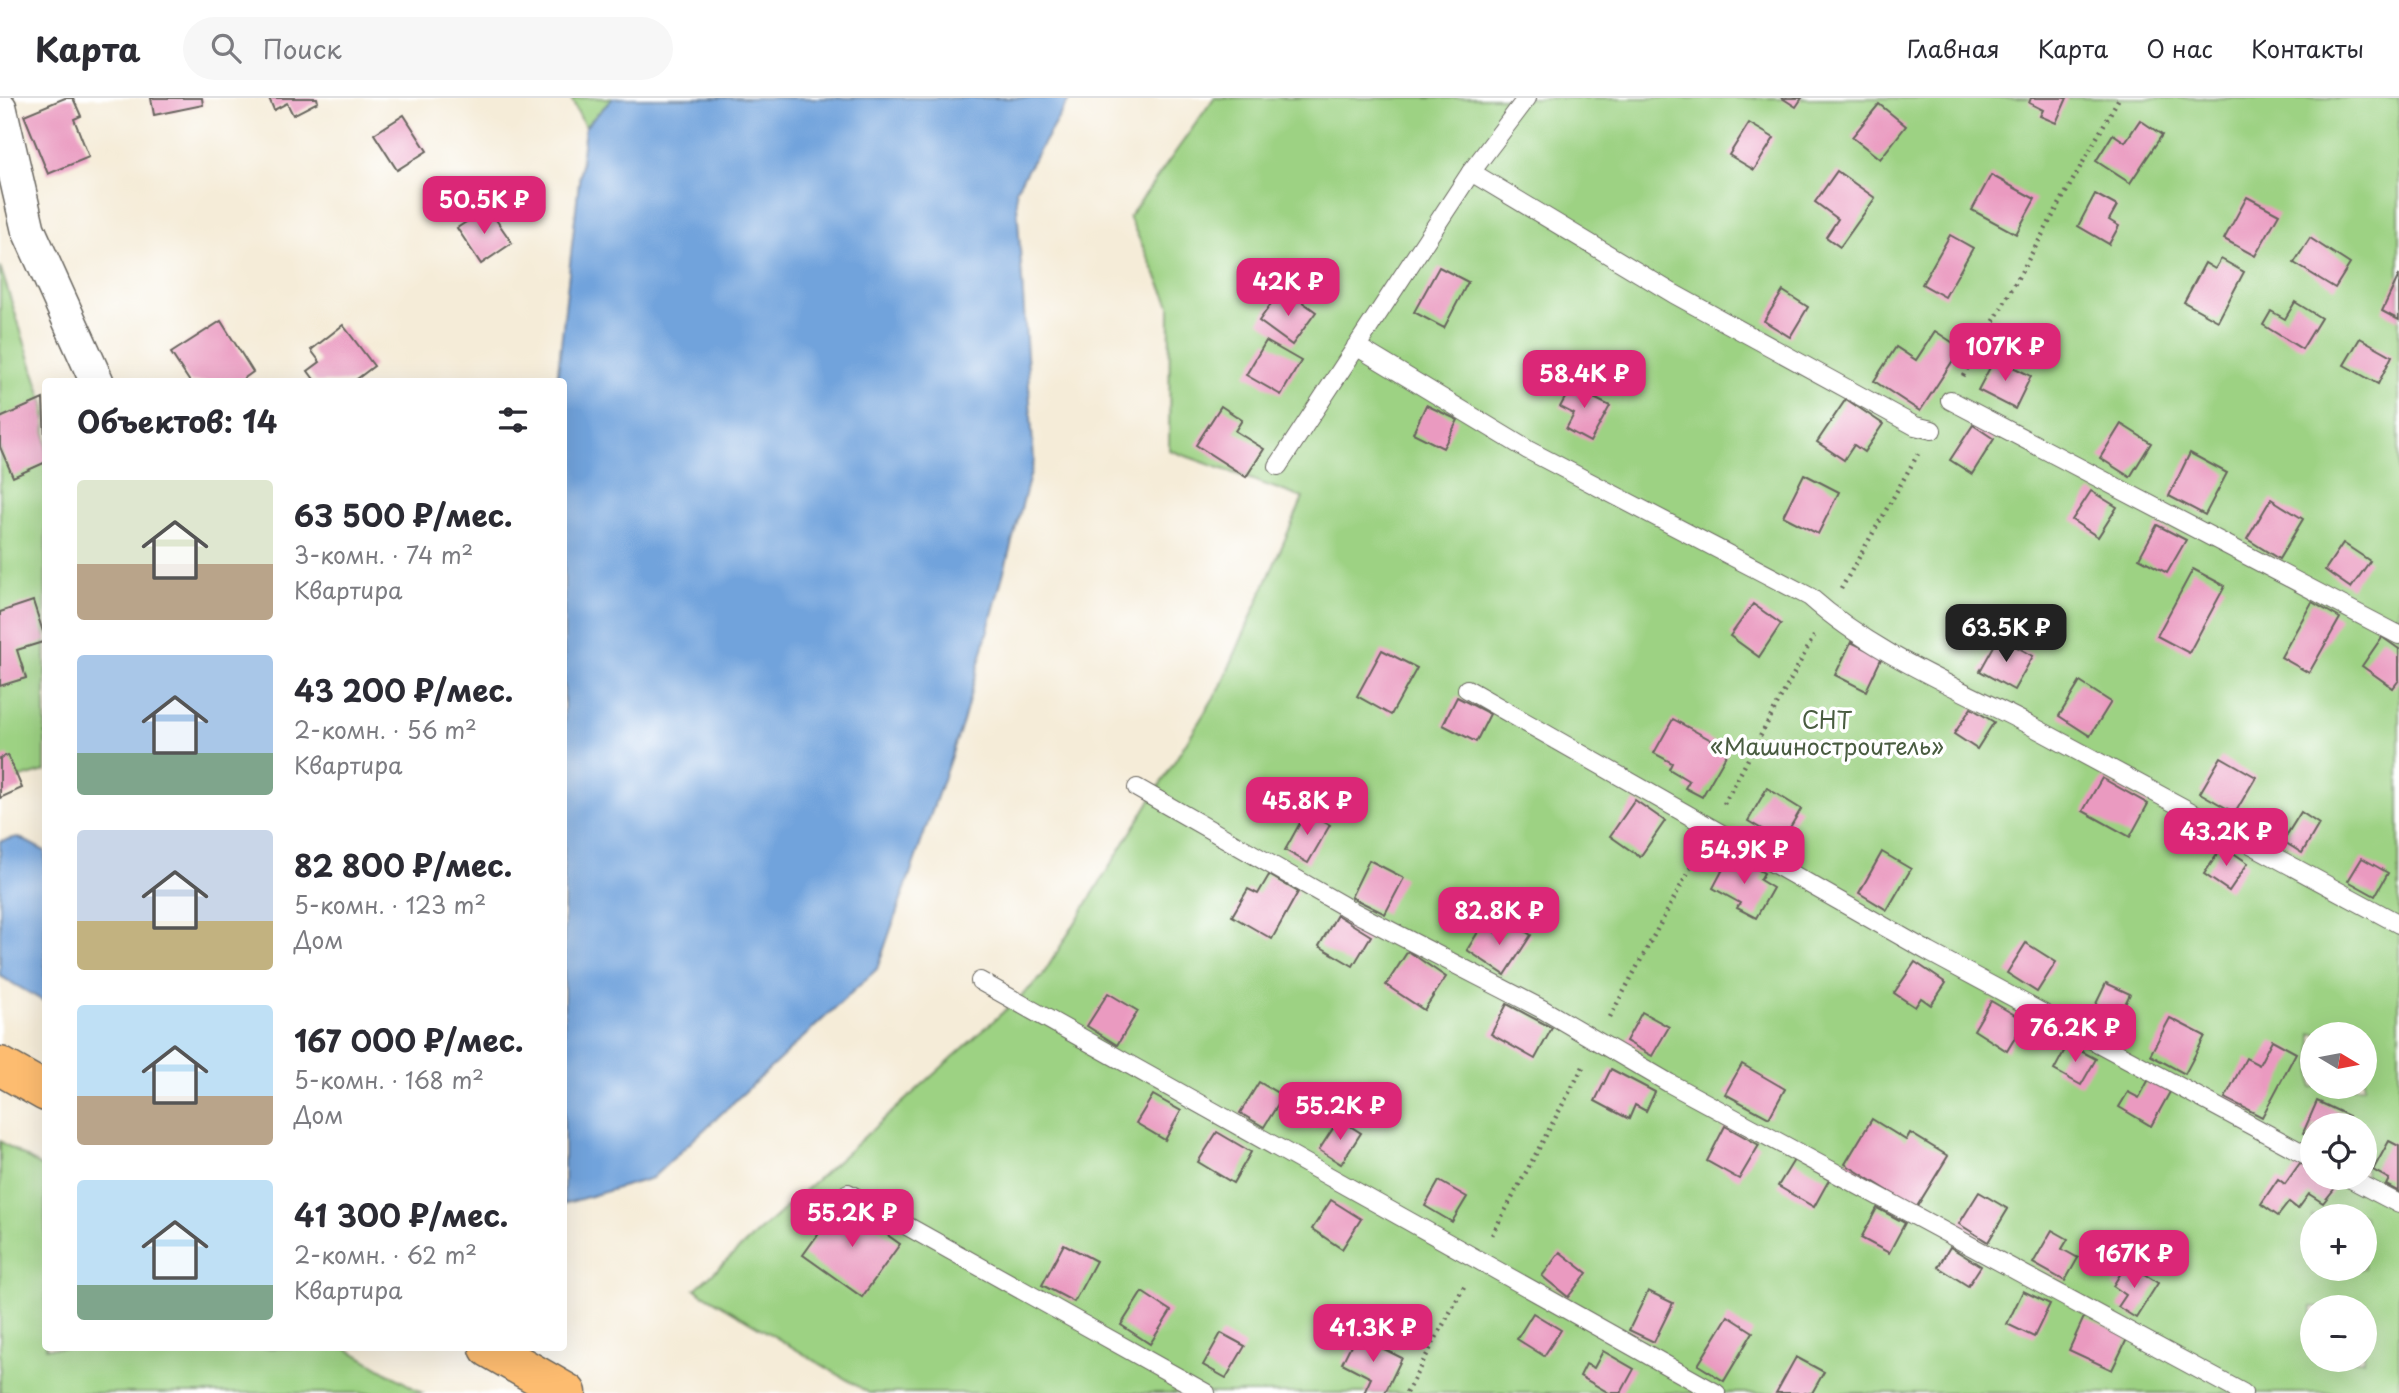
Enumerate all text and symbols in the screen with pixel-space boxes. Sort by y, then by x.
search box [183,17,673,80]
text: Карта [35,23,141,73]
icon: search [207,29,245,67]
text: Поиск [263,29,342,68]
text: Главная [1907,30,2000,66]
text: Карта [2038,30,2108,66]
text: О нас [2146,30,2213,66]
text: Контакты [2251,30,2364,66]
pin: 50.5K ₽ [419,176,549,236]
text: 50.5K ₽ [439,181,529,216]
pin: 42K ₽ [1239,258,1337,318]
text: 42K ₽ [1253,263,1323,298]
pin: 107K ₽ [1948,324,2062,383]
text: 107K ₽ [1966,328,2044,363]
pin: 58.4K ₽ [1519,350,1649,410]
text: 58.4K ₽ [1539,355,1629,390]
text: Объектов: 14 [77,398,277,443]
icon: filters [494,401,532,439]
text: 63 500 ₽/мес. [294,492,512,537]
icon: home [133,508,217,592]
text: 3-комн. · 74 m² [294,537,473,572]
text: Квартира [294,572,402,607]
pin: 63.5K ₽ [1941,604,2071,664]
text: 63.5K ₽ [1961,609,2051,644]
text: 43 200 ₽/мес. [294,667,513,712]
icon: home [133,683,217,767]
park label: СНТ «Машиностроитель» [1710,702,1944,763]
text: 2-комн. · 56 m² [294,712,477,747]
text: Квартира [294,747,402,782]
pin: 45.8K ₽ [1242,778,1372,837]
text: 45.8K ₽ [1262,782,1352,817]
pin: 43.2K ₽ [2161,808,2291,868]
text: 43.2K ₽ [2180,813,2272,848]
pin: 54.9K ₽ [1679,826,1809,886]
text: 54.9K ₽ [1699,831,1789,866]
text: 82 800 ₽/мес. [294,842,512,887]
icon: home [133,858,217,942]
text: 5-комн. · 123 m² [294,887,486,922]
pin: 82.8K ₽ [1434,888,1564,947]
text: 82.8K ₽ [1454,892,1544,927]
text: Дом [294,922,343,957]
pin: 76.2K ₽ [2010,1004,2140,1064]
text: 76.2K ₽ [2030,1009,2120,1044]
text: 167 000 ₽/мес. [294,1017,523,1062]
north arrow [2300,1022,2376,1099]
map controls [2300,1022,2377,1372]
icon: home [133,1033,217,1117]
text: 5-комн. · 168 m² [294,1062,484,1097]
pin: 55.2K ₽ [1275,1082,1405,1142]
text: 55.2K ₽ [1295,1087,1385,1122]
text: Дом [294,1097,343,1132]
button: locate [2300,1113,2377,1190]
pin: 55.2K ₽ [787,1190,917,1249]
text: 41 300 ₽/мес. [294,1192,508,1237]
text: 55.2K ₽ [807,1194,897,1229]
button: + [2300,1204,2377,1281]
icon: home [133,1208,217,1292]
pin: 167K ₽ [2077,1230,2191,1290]
text: 167K ₽ [2095,1235,2173,1270]
text: 2-комн. · 62 m² [294,1237,477,1272]
text: Квартира [294,1272,402,1307]
button: − [2300,1295,2377,1372]
pin: 41.3K ₽ [1308,1304,1438,1364]
text: 41.3K ₽ [1329,1309,1417,1344]

